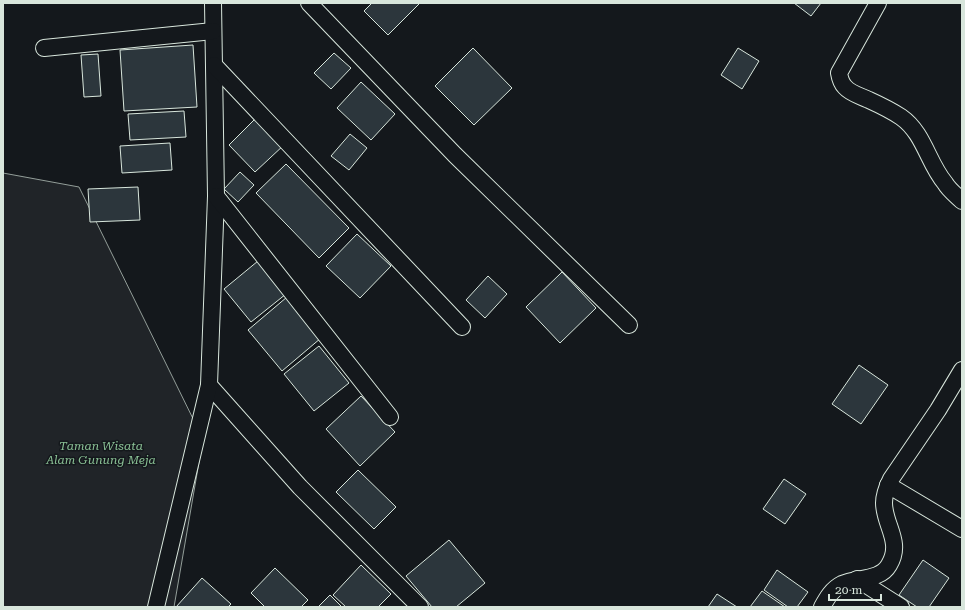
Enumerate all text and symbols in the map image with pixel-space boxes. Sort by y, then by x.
park label: Taman Wisata Alam Gunung Meja [45,439,156,467]
scale bar [829,576,881,602]
text: 20 m [835,583,862,597]

